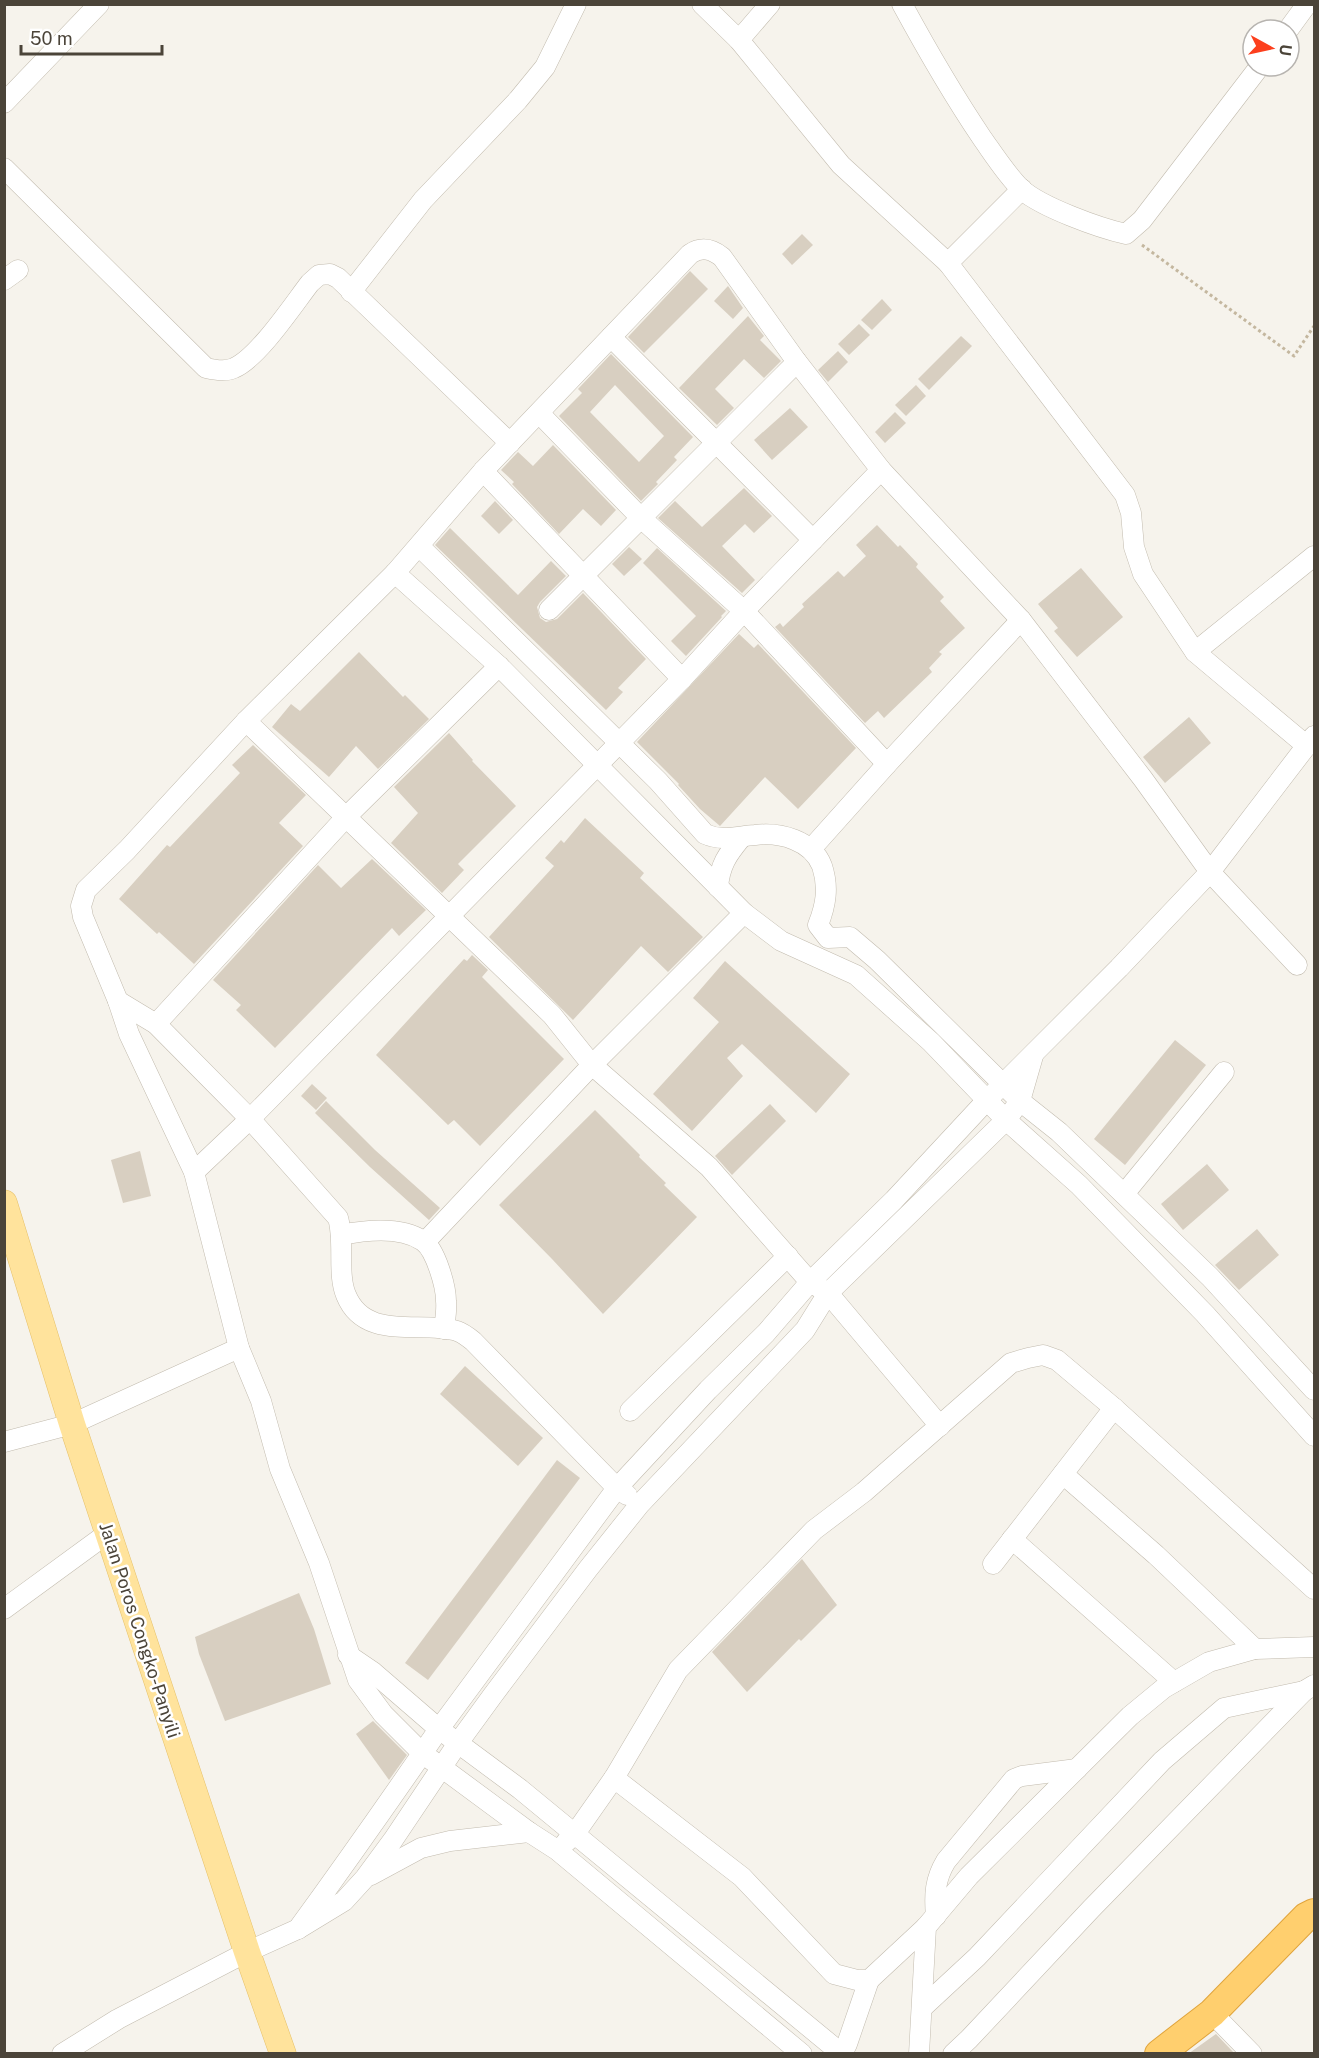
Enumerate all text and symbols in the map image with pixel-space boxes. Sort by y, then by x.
scale bar [21,18,162,56]
north arrow [1241,18,1301,78]
text: 50 m [30,28,73,49]
text: U [1275,43,1296,57]
street label: Jalan Poros Congko-Panyili [95,1520,185,1740]

